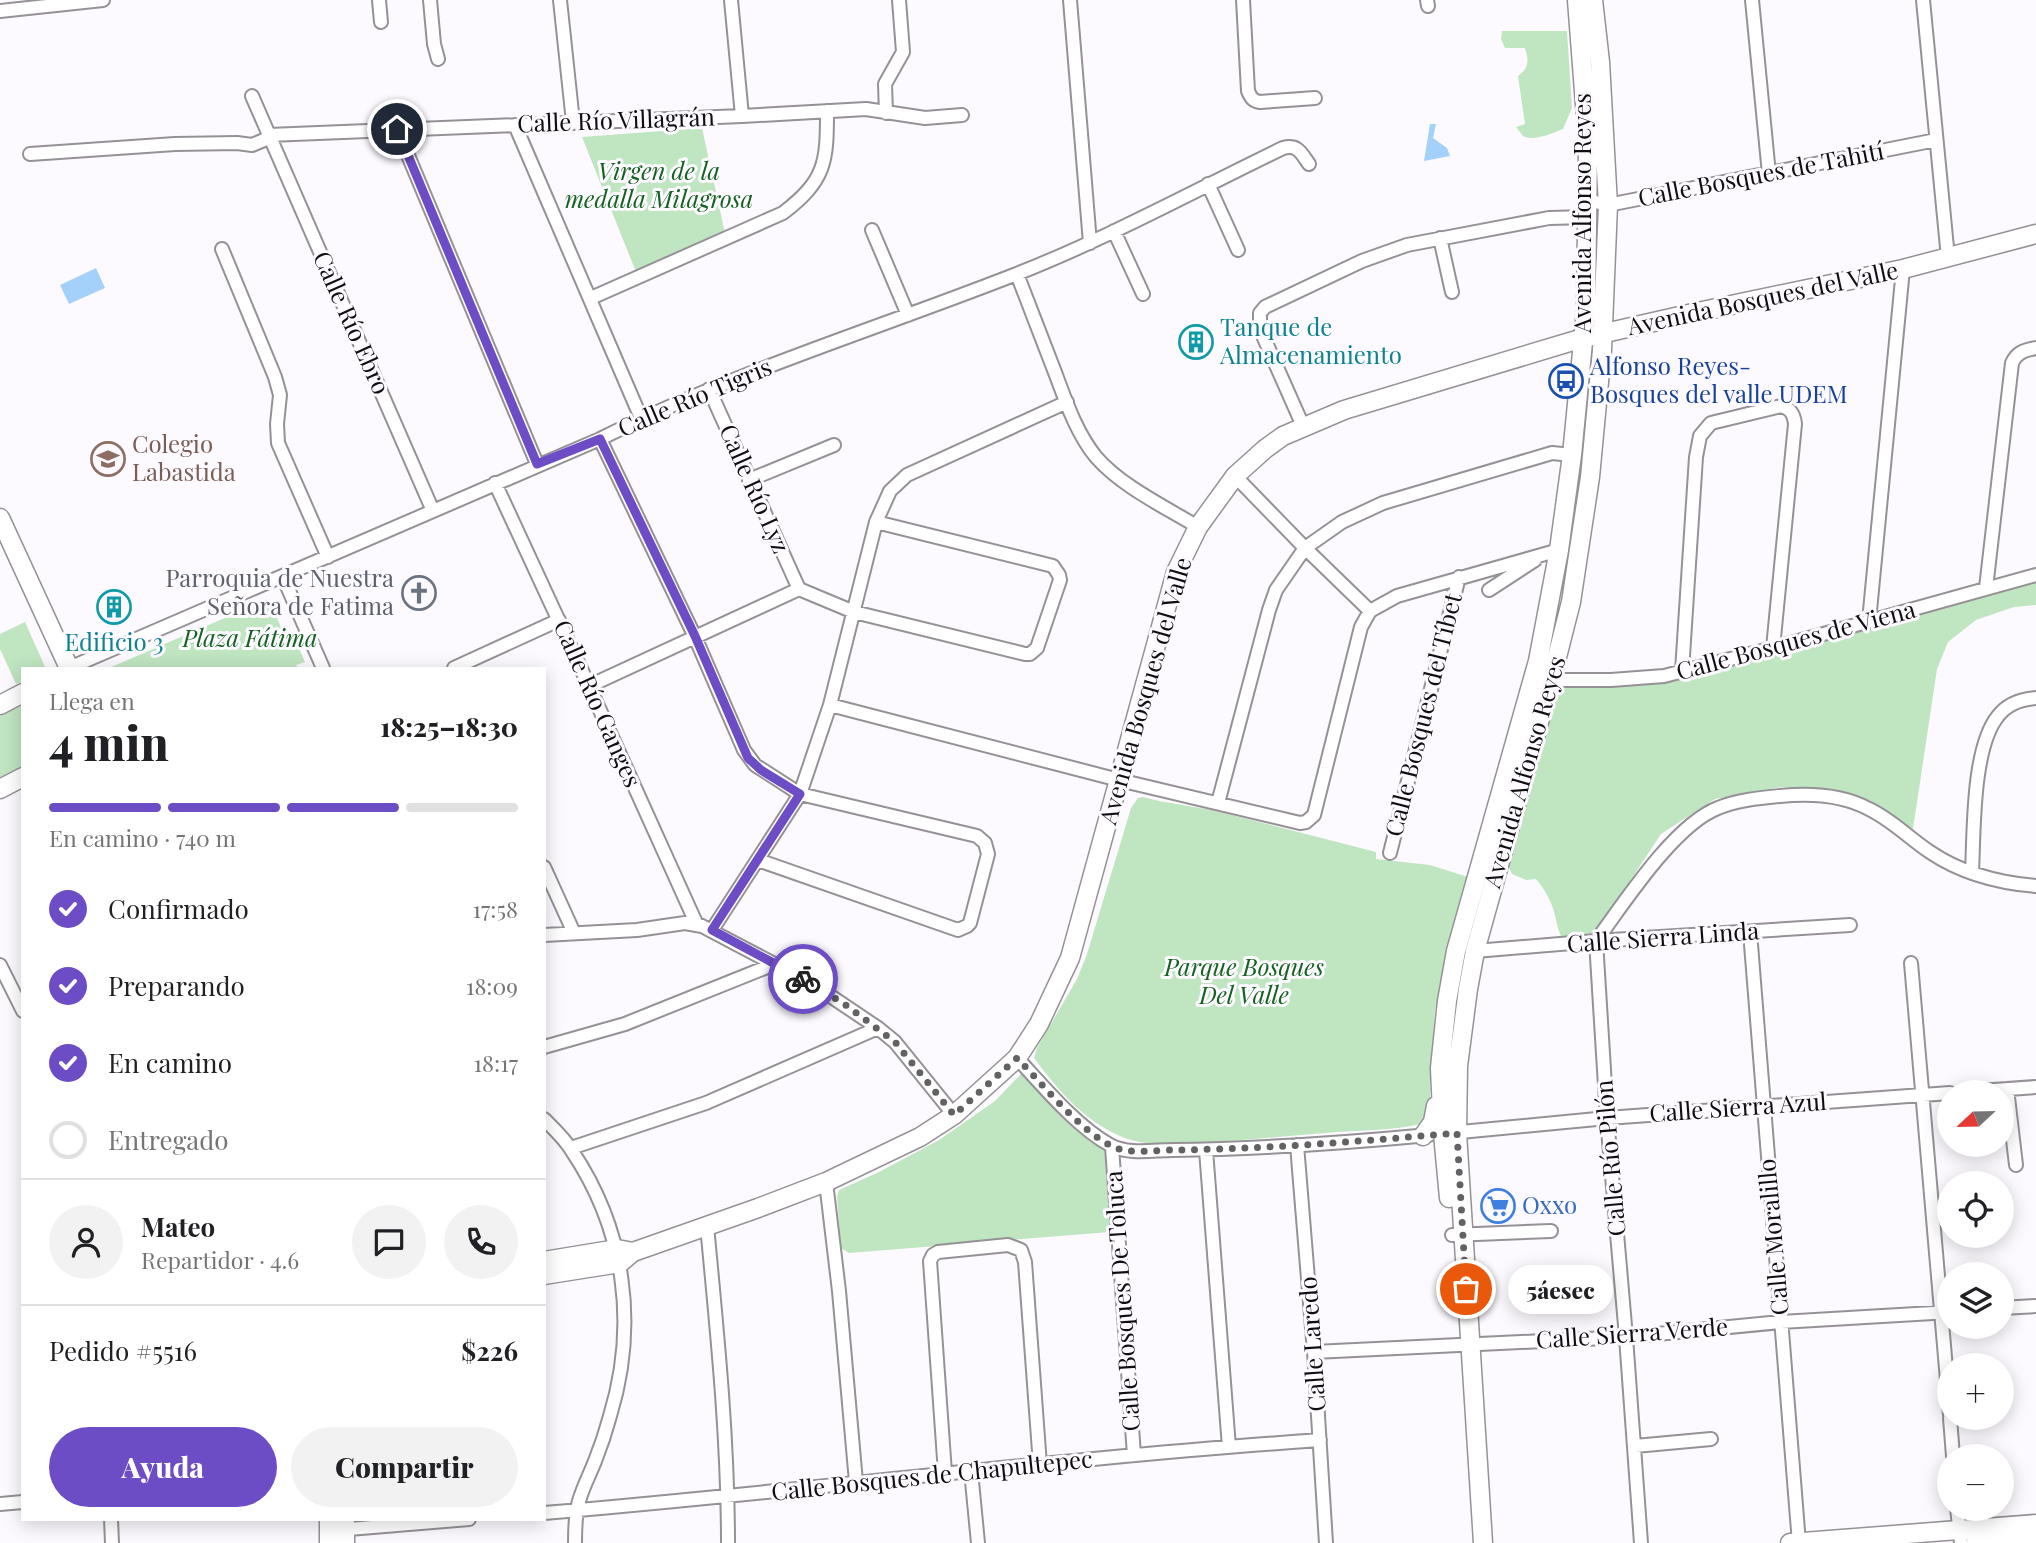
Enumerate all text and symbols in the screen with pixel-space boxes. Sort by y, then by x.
street label: Avenida Alfonso Reyes [1565,93,1597,334]
pin [367,99,427,159]
street label: Calle Río Villagrán [517,100,715,138]
icon: home [378,110,416,148]
street label: Calle Bosques de Tahití [1635,133,1886,213]
park label: Virgen de la medalla Milagrosa [565,154,753,214]
street label: Calle Río Ebro [307,246,399,399]
street label: Avenida Bosques del Valle [1623,253,1901,342]
place label: Tanque de Almacenamiento [1219,310,1402,370]
building icon: Tanque de Almacenamiento [1177,323,1215,361]
street label: Calle Río Tigris [612,349,776,443]
place label: Alfonso Reyes- Bosques del valle UDEM [1589,349,1848,409]
bus stop icon: Alfonso Reyes- Bosques del valle UDEM [1547,362,1585,400]
street label: Calle Río Lyz [713,419,799,558]
place label: Colegio Labastida [132,427,236,487]
school or university icon: Colegio Labastida [89,440,127,478]
street label: Avenida Bosques del Valle [1090,553,1198,829]
place label: Parroquia de Nuestra Señora de Fatima [165,561,394,621]
church icon: Parroquia de Nuestra Señora de Fatima [400,574,438,612]
building icon: Edificio 3 [95,588,133,626]
street label: Calle Bosques del Tíbet [1376,589,1468,840]
street label: Calle Bosques de Viena [1672,592,1919,686]
street label: Calle Río Ganges [548,615,650,792]
park label: Plaza Fátima [181,621,318,653]
place label: Edificio 3 [64,625,164,657]
street label: Avenida Alfonso Reyes [1474,652,1572,892]
text: Llega en [49,685,135,716]
text: 18:25–18:30 [380,709,518,744]
text: 4 min [49,711,169,773]
text: En camino · 740 m [49,822,236,853]
icon: check [49,890,87,928]
text: Confirmado [108,891,249,926]
text: 17:58 [473,893,518,924]
street label: Calle Sierra Linda [1566,913,1760,959]
courier [768,944,838,1014]
park label: Parque Bosques Del Valle [1163,950,1324,1010]
icon: bike [784,960,822,998]
icon: check [49,967,87,1005]
text: Preparando [108,968,245,1003]
text: 18:09 [466,970,518,1001]
icon: check [49,1044,87,1082]
text: En camino [108,1045,232,1080]
text: 18:17 [474,1047,518,1078]
street label: Calle Río Pilón [1586,1079,1632,1238]
north arrow [1937,1080,2014,1157]
map controls [1937,1080,2014,1521]
street label: Calle Sierra Azul [1648,1084,1828,1128]
text: Entregado [108,1122,229,1157]
street label: Calle Moralillo [1749,1158,1795,1317]
street label: Calle Bosques De Toluca [1096,1170,1146,1433]
button: locate [1937,1171,2014,1248]
supermarket icon: Oxxo [1479,1187,1517,1225]
place label: Oxxo [1522,1188,1577,1220]
button: person [49,1205,123,1279]
button: chat [352,1205,426,1279]
button: phone [444,1205,518,1279]
text: Mateo [141,1209,215,1244]
text: Repartidor · 4.6 [141,1244,299,1275]
pin [1436,1259,1496,1319]
button: layers [1937,1262,2014,1339]
callout: 5áesec [1508,1264,1613,1314]
icon: bag [1447,1270,1485,1308]
text: 5áesec [1526,1274,1595,1305]
street label: Calle Laredo [1290,1275,1332,1413]
street label: Calle Sierra Verde [1535,1309,1729,1355]
text: Pedido #5516 [49,1333,197,1368]
text: $226 [461,1333,518,1368]
button: + [1937,1353,2014,1430]
button: Ayuda [49,1427,277,1507]
button: Compartir [291,1427,518,1507]
street label: Calle Bosques de Chapultepec [770,1441,1094,1507]
button: − [1937,1444,2014,1521]

